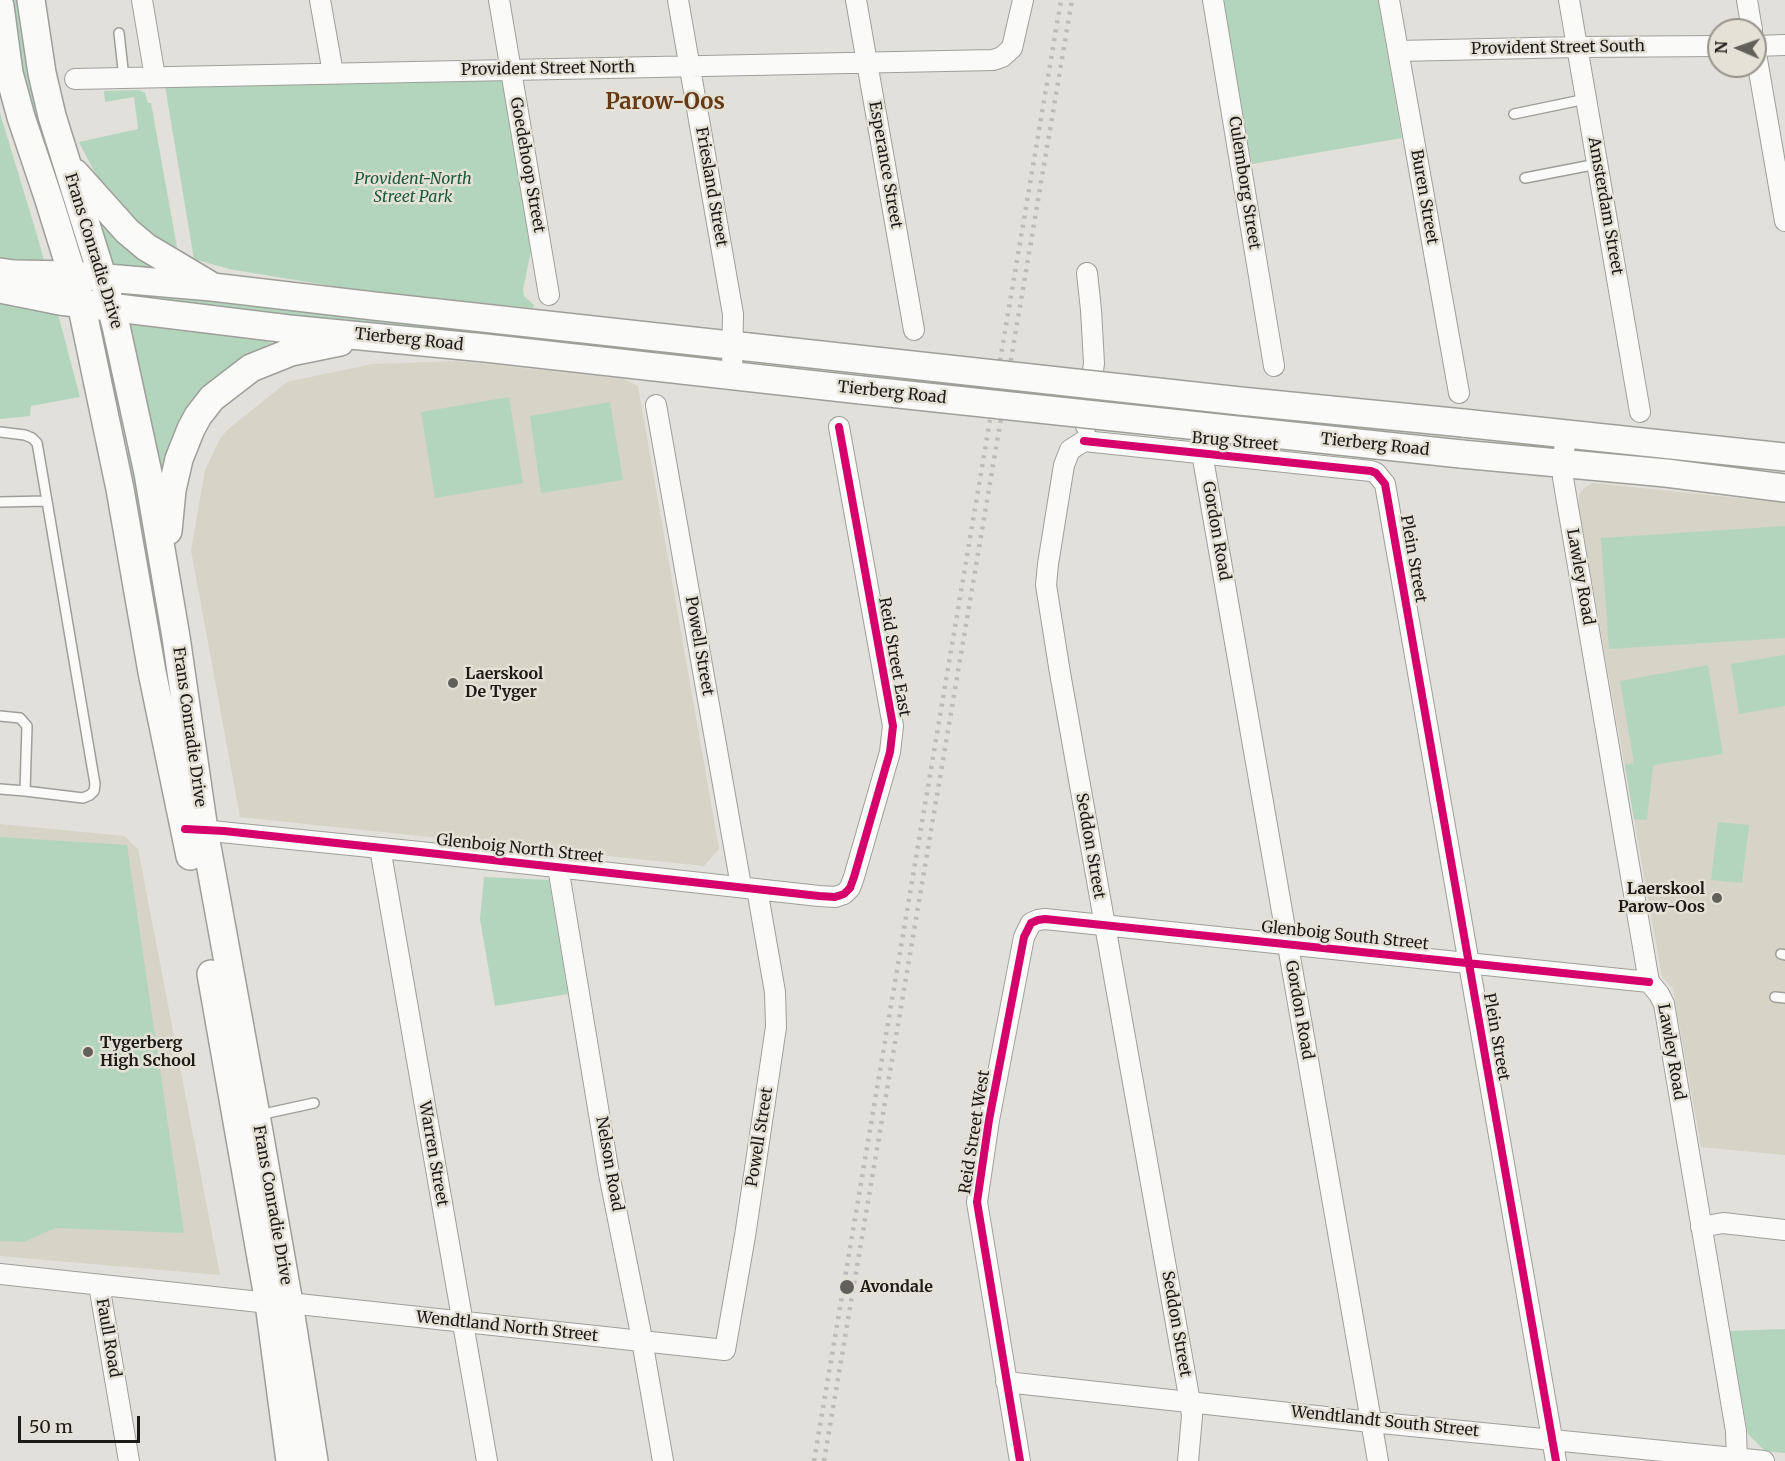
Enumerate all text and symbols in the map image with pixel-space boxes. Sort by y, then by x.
north arrow [1707,18,1767,78]
street label: Provident Street South [1471,37,1645,59]
text: N [1711,41,1731,54]
street label: Provident Street North [461,58,635,80]
district label: Parow-Oos [605,90,725,116]
street label: Goedehoop Street [506,96,548,234]
street label: Esperance Street [864,100,906,230]
street label: Culemborg Street [1224,115,1264,251]
street label: Friesland Street [691,126,731,248]
street label: Amsterdam Street [1583,135,1627,277]
street label: Buren Street [1406,148,1442,246]
park label: Provident-North Street Park [354,169,472,207]
street label: Frans Conradie Drive [60,171,126,331]
street label: Tierberg Road [354,325,464,355]
street label: Tierberg Road [837,378,947,408]
street label: Brug Street [1191,429,1279,455]
street label: Tierberg Road [1320,430,1430,460]
street label: Gordon Road [1198,480,1234,582]
street label: Plein Street [1396,514,1430,604]
street label: Lawley Road [1562,527,1598,627]
street label: Powell Street [681,595,717,697]
street label: Reid Street East [874,596,914,718]
street label: Frans Conradie Drive [168,646,210,808]
place label: Laerskool De Tyger [465,664,543,702]
marker: Laerskool De Tyger [446,676,460,690]
street label: Seddon Street [1071,792,1109,900]
street label: Glenboig North Street [435,831,605,867]
place label: Laerskool Parow-Oos [1618,879,1705,917]
marker: Laerskool Parow-Oos [1710,891,1724,905]
street label: Glenboig South Street [1260,918,1430,954]
street label: Gordon Road [1281,959,1317,1061]
street label: Plein Street [1479,992,1513,1082]
street label: Lawley Road [1653,1002,1689,1102]
place label: Tygerberg High School [100,1033,196,1071]
marker: Tygerberg High School [81,1045,95,1059]
street label: Reid Street West [956,1069,994,1195]
street label: Powell Street [743,1086,777,1188]
street label: Warren Street [414,1100,452,1208]
street label: Nelson Road [591,1115,627,1213]
street label: Frans Conradie Drive [249,1124,295,1286]
street label: Seddon Street [1157,1270,1195,1378]
place label: Avondale [860,1277,933,1297]
marker: Avondale [838,1278,856,1296]
street label: Faull Road [92,1297,124,1379]
street label: Wendtland North Street [415,1308,599,1346]
street label: Wendtlandt South Street [1290,1403,1480,1441]
scale bar [21,1404,142,1442]
text: 50 m [29,1415,73,1438]

